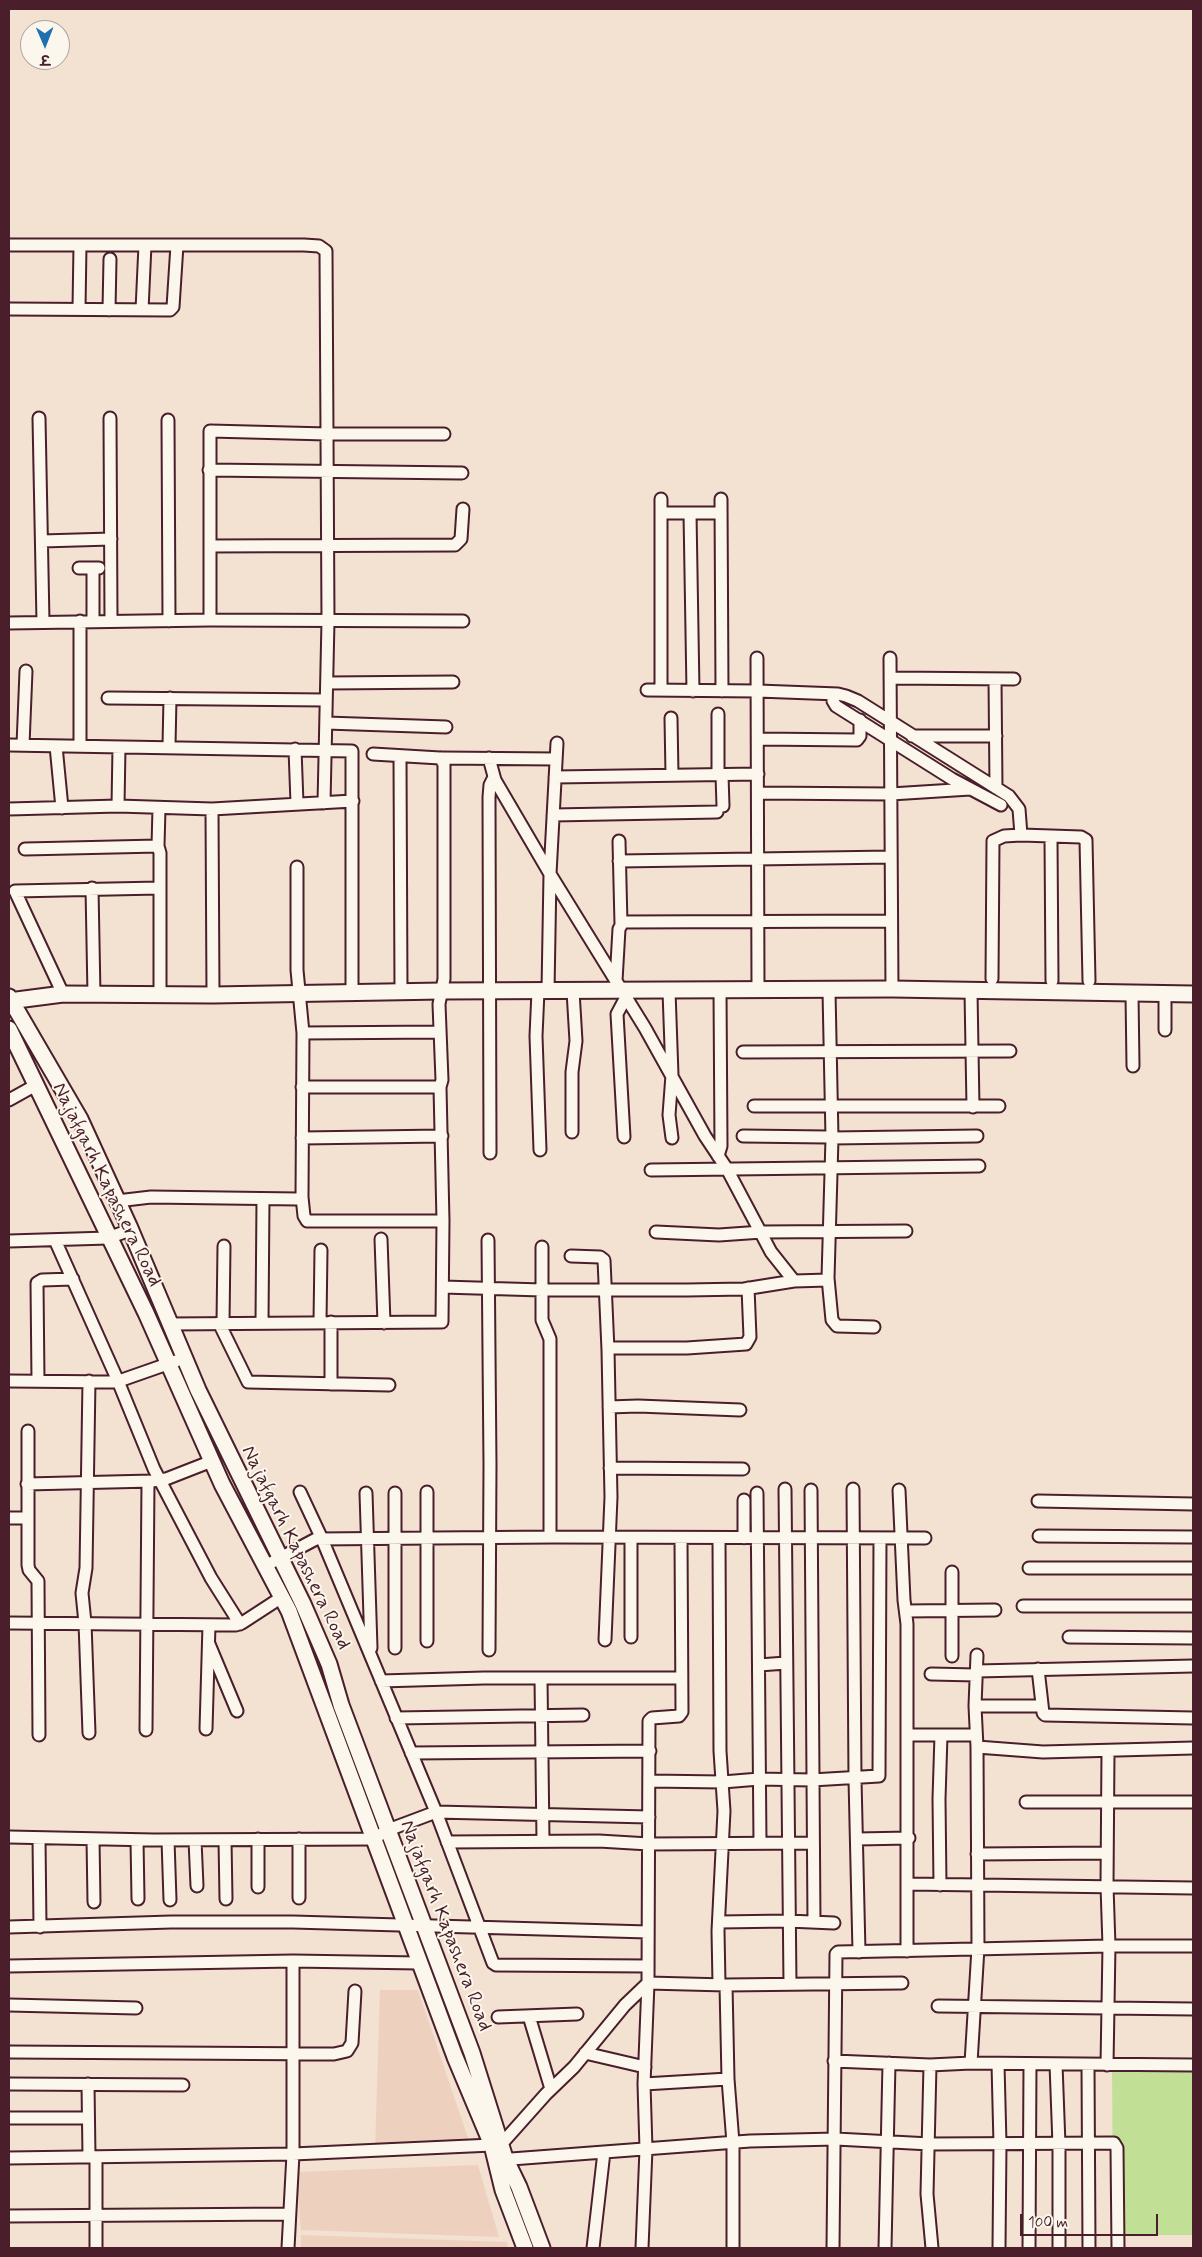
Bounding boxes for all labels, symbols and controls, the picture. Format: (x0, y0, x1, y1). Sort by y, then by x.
north arrow (20, 20, 70, 70)
text: उ (40, 50, 50, 68)
street label: Najafgarh Kapashera Road (46, 1079, 166, 1291)
street label: Najafgarh Kapashera Road (235, 1442, 355, 1654)
street label: Najafgarh Kapashera Road (394, 1817, 496, 2035)
scale bar (1022, 2204, 1160, 2236)
text: 100 m (1028, 2213, 1068, 2233)

